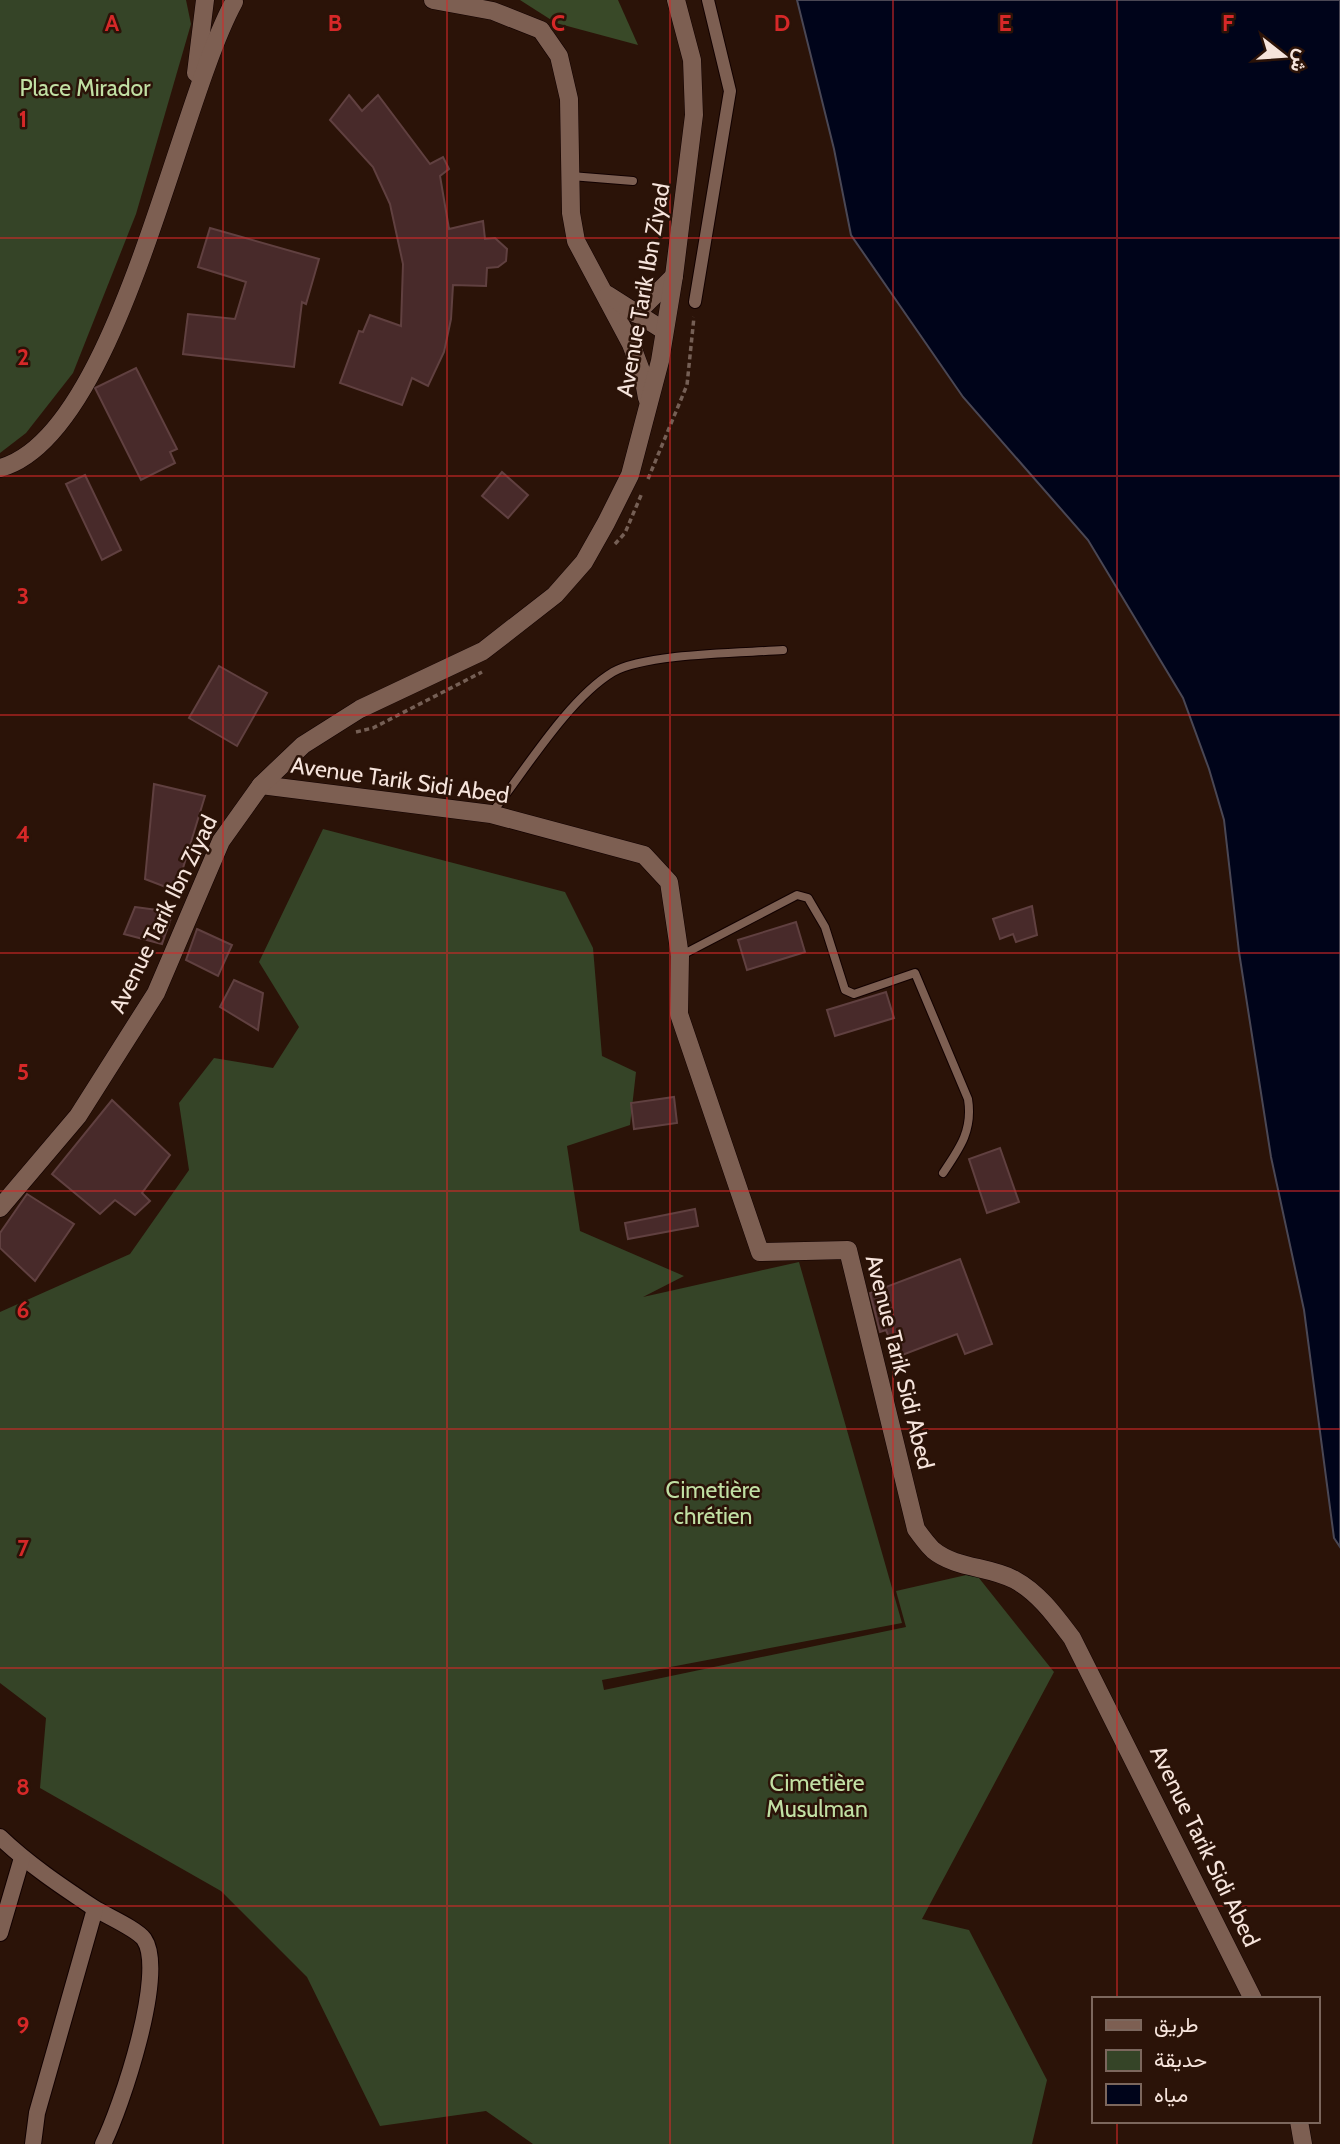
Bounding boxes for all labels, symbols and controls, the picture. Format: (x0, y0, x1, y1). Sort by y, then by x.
text: A (105, 9, 120, 37)
text: B (328, 9, 342, 37)
text: C (551, 9, 565, 37)
text: D (774, 9, 790, 37)
text: E (998, 9, 1012, 37)
text: F (1222, 9, 1234, 37)
north arrow (1249, 21, 1319, 91)
text: ش (1285, 47, 1314, 75)
park label: Place Mirador (20, 74, 151, 102)
text: 1 (19, 105, 27, 133)
street label: Avenue Tarik Ibn Ziyad (610, 181, 676, 399)
text: 2 (17, 343, 29, 371)
text: 3 (17, 582, 29, 610)
street label: Avenue Tarik Sidi Abed (289, 751, 511, 809)
street label: Avenue Tarik Ibn Ziyad (103, 810, 223, 1018)
text: 4 (16, 820, 30, 848)
text: 5 (17, 1058, 29, 1086)
street label: Avenue Tarik Sidi Abed (860, 1252, 940, 1472)
text: 6 (17, 1296, 29, 1324)
park label: Cimetière chrétien (666, 1476, 761, 1530)
text: 7 (17, 1534, 29, 1562)
street label: Avenue Tarik Sidi Abed (1144, 1741, 1266, 1951)
park label: Cimetière Musulman (766, 1769, 868, 1823)
text: 8 (16, 1773, 30, 1801)
legend (1092, 1997, 1319, 2123)
text: 9 (17, 2011, 29, 2039)
text: طريق (1154, 2012, 1199, 2038)
text: حديقة (1154, 2047, 1207, 2072)
text: مياه (1154, 2082, 1188, 2107)

